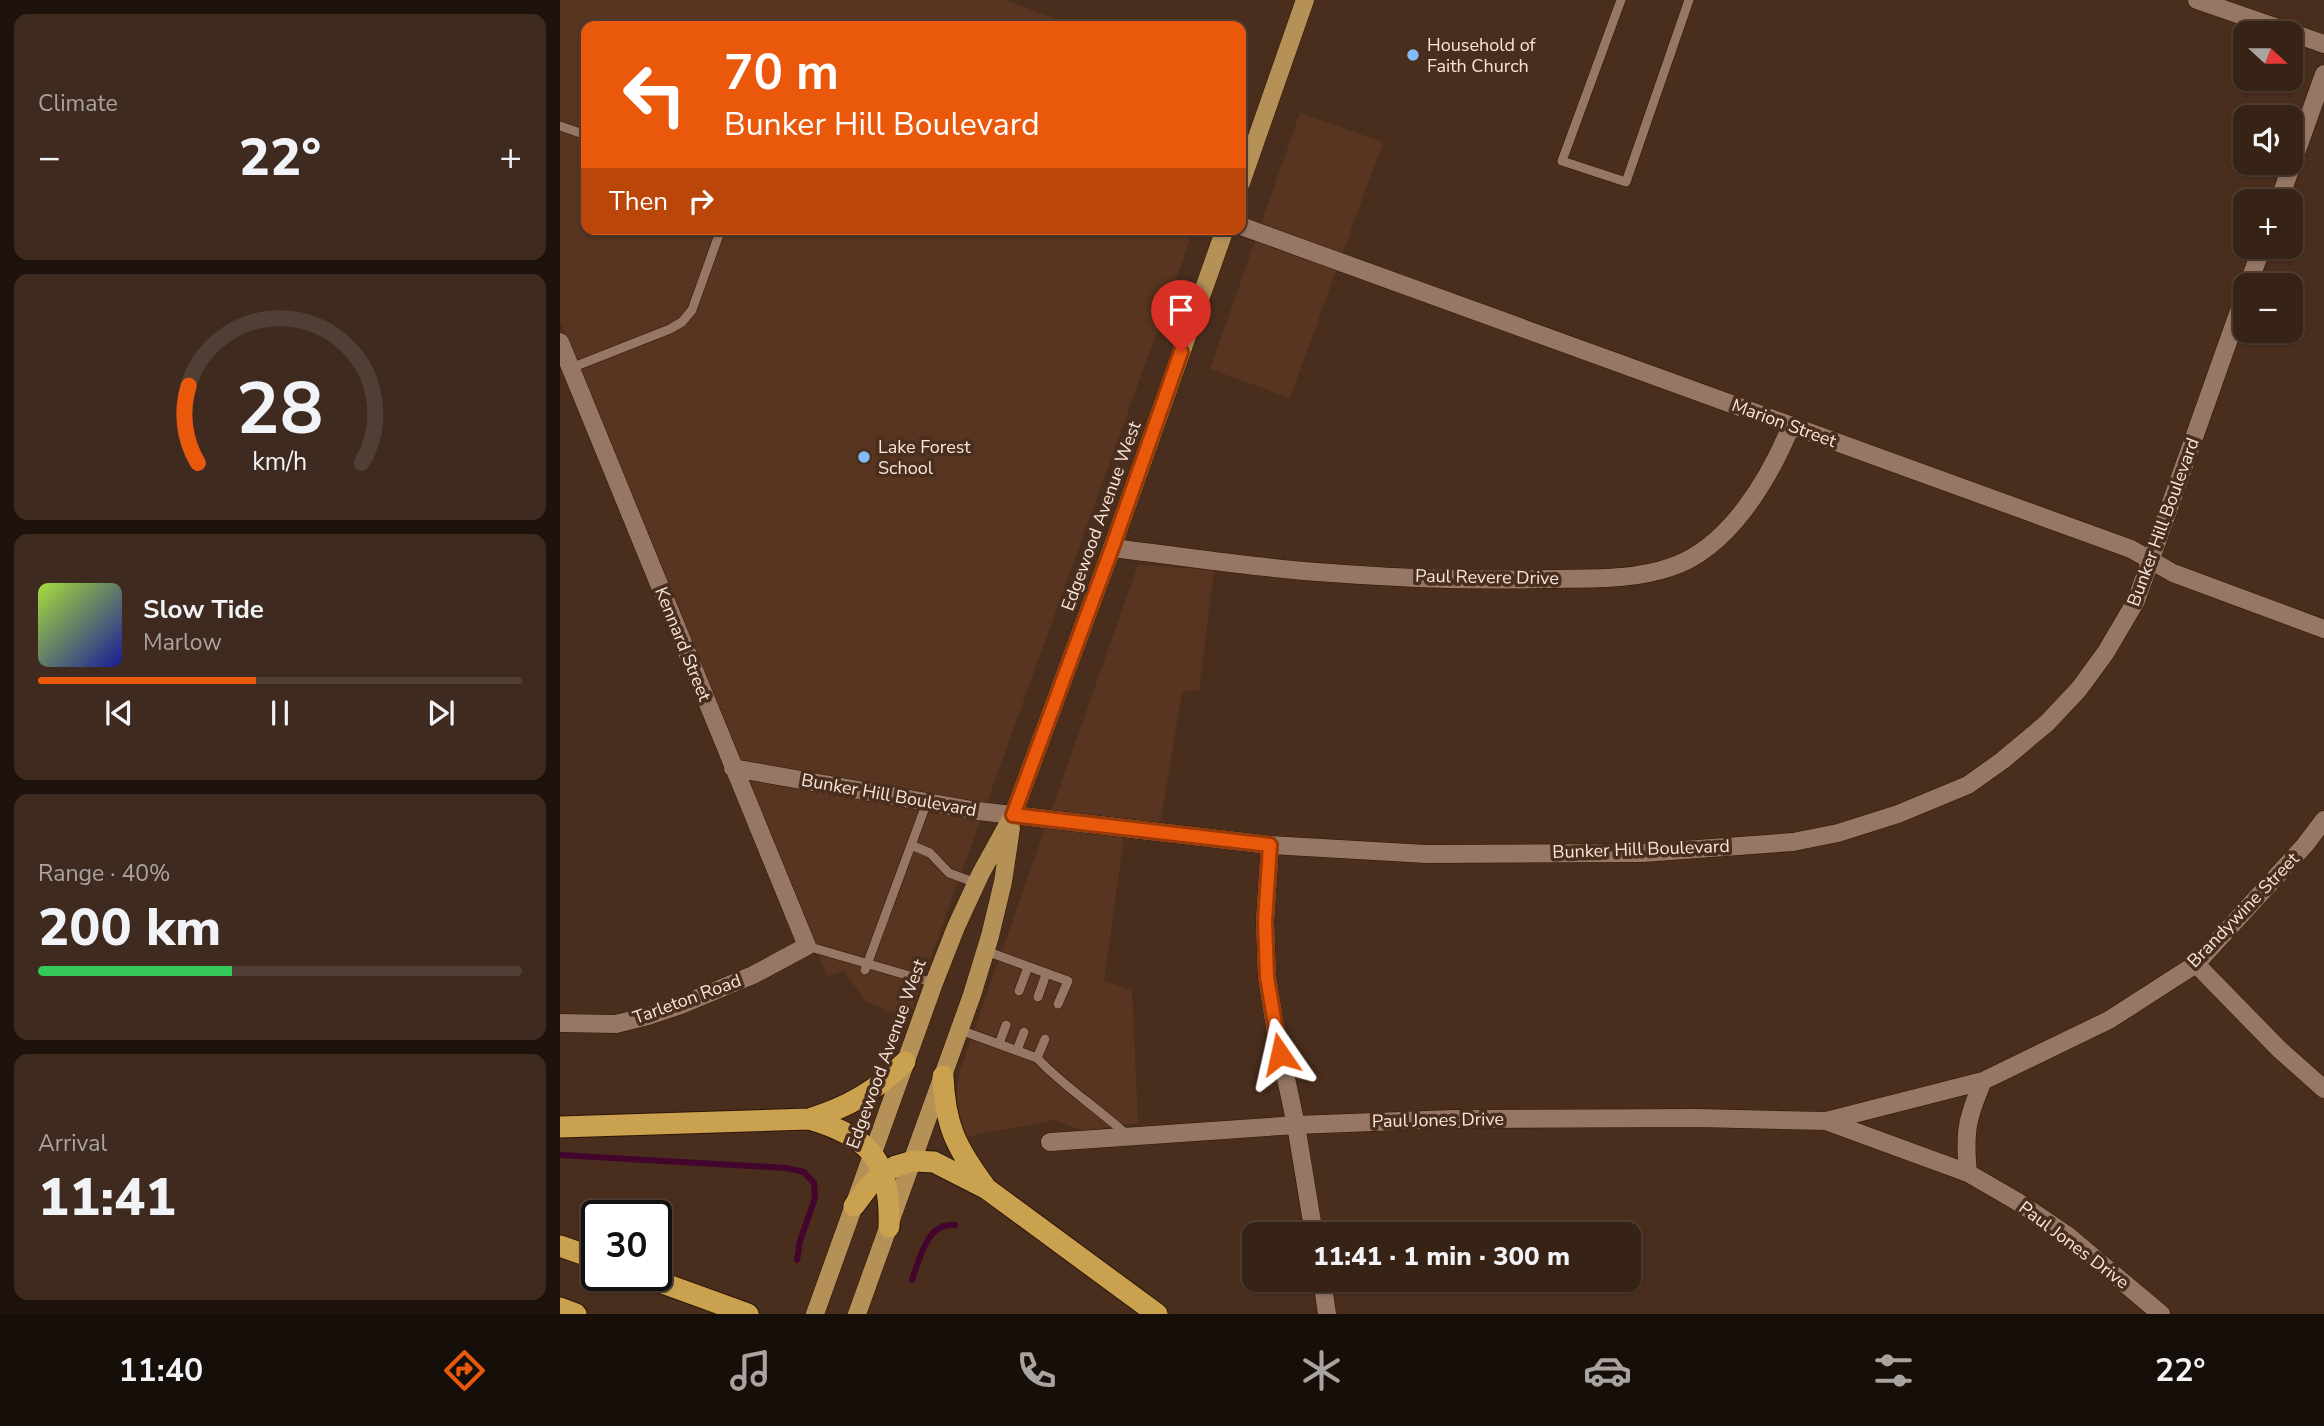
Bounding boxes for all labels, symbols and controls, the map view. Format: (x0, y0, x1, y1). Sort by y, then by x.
north arrow (2233, 21, 2303, 91)
map controls (2233, 21, 2303, 343)
place label: Household of Faith Church (1427, 33, 1537, 78)
text: 70 m (724, 39, 839, 106)
marker: Household of Faith Church (1405, 47, 1421, 63)
icon: left (609, 49, 700, 140)
text: Climate (38, 88, 118, 119)
text: Bunker Hill Boulevard (724, 103, 1040, 146)
button: sound (2233, 105, 2303, 175)
text: 22° (239, 122, 321, 193)
text: − (38, 132, 61, 183)
text: + (499, 132, 522, 183)
icon: right (682, 182, 720, 220)
text: Then (609, 184, 668, 219)
button: + (2233, 189, 2303, 259)
button: − (2233, 273, 2303, 343)
pin (1151, 280, 1211, 352)
icon: arrive (1162, 291, 1200, 329)
text: 28 (236, 359, 324, 459)
street label: Marion Street (1728, 393, 1840, 453)
street label: Edgewood Avenue West (1055, 417, 1147, 614)
street label: Bunker Hill Boulevard (2121, 434, 2205, 610)
place label: Lake Forest School (878, 435, 971, 480)
text: km/h (252, 445, 308, 479)
marker: Lake Forest School (856, 449, 872, 465)
street label: Paul Revere Drive (1415, 564, 1559, 590)
street label: Kennard Street (649, 583, 717, 705)
text: Slow Tide (143, 592, 264, 627)
text: Marlow (143, 627, 222, 658)
icon: previous (100, 694, 138, 732)
icon: pause (261, 694, 299, 732)
icon: next (422, 694, 460, 732)
street label: Bunker Hill Boulevard (800, 768, 978, 822)
street label: Bunker Hill Boulevard (1552, 834, 1730, 864)
street label: Brandywine Street (2182, 847, 2305, 973)
text: Range · 40% (38, 858, 170, 889)
text: 200 km (38, 892, 221, 963)
street label: Edgewood Avenue West (840, 955, 932, 1152)
street label: Tarleton Road (630, 968, 744, 1030)
position arrow (1243, 1017, 1317, 1091)
street label: Paul Jones Drive (1372, 1107, 1504, 1133)
text: Arrival (38, 1128, 107, 1159)
text: 11:41 (38, 1162, 176, 1233)
street label: Paul Jones Drive (2014, 1196, 2134, 1294)
speed limit sign: 30 (581, 1200, 672, 1291)
text: 11:41 · 1 min · 300 m (1313, 1239, 1570, 1274)
icon: directions (440, 1346, 489, 1395)
icon: music (726, 1346, 775, 1395)
icon: phone (1012, 1346, 1061, 1395)
icon: climate (1297, 1346, 1346, 1395)
icon: car (1583, 1346, 1632, 1395)
icon: filters (1869, 1346, 1918, 1395)
text: 11:40 (118, 1349, 203, 1392)
text: 22° (2155, 1349, 2205, 1392)

